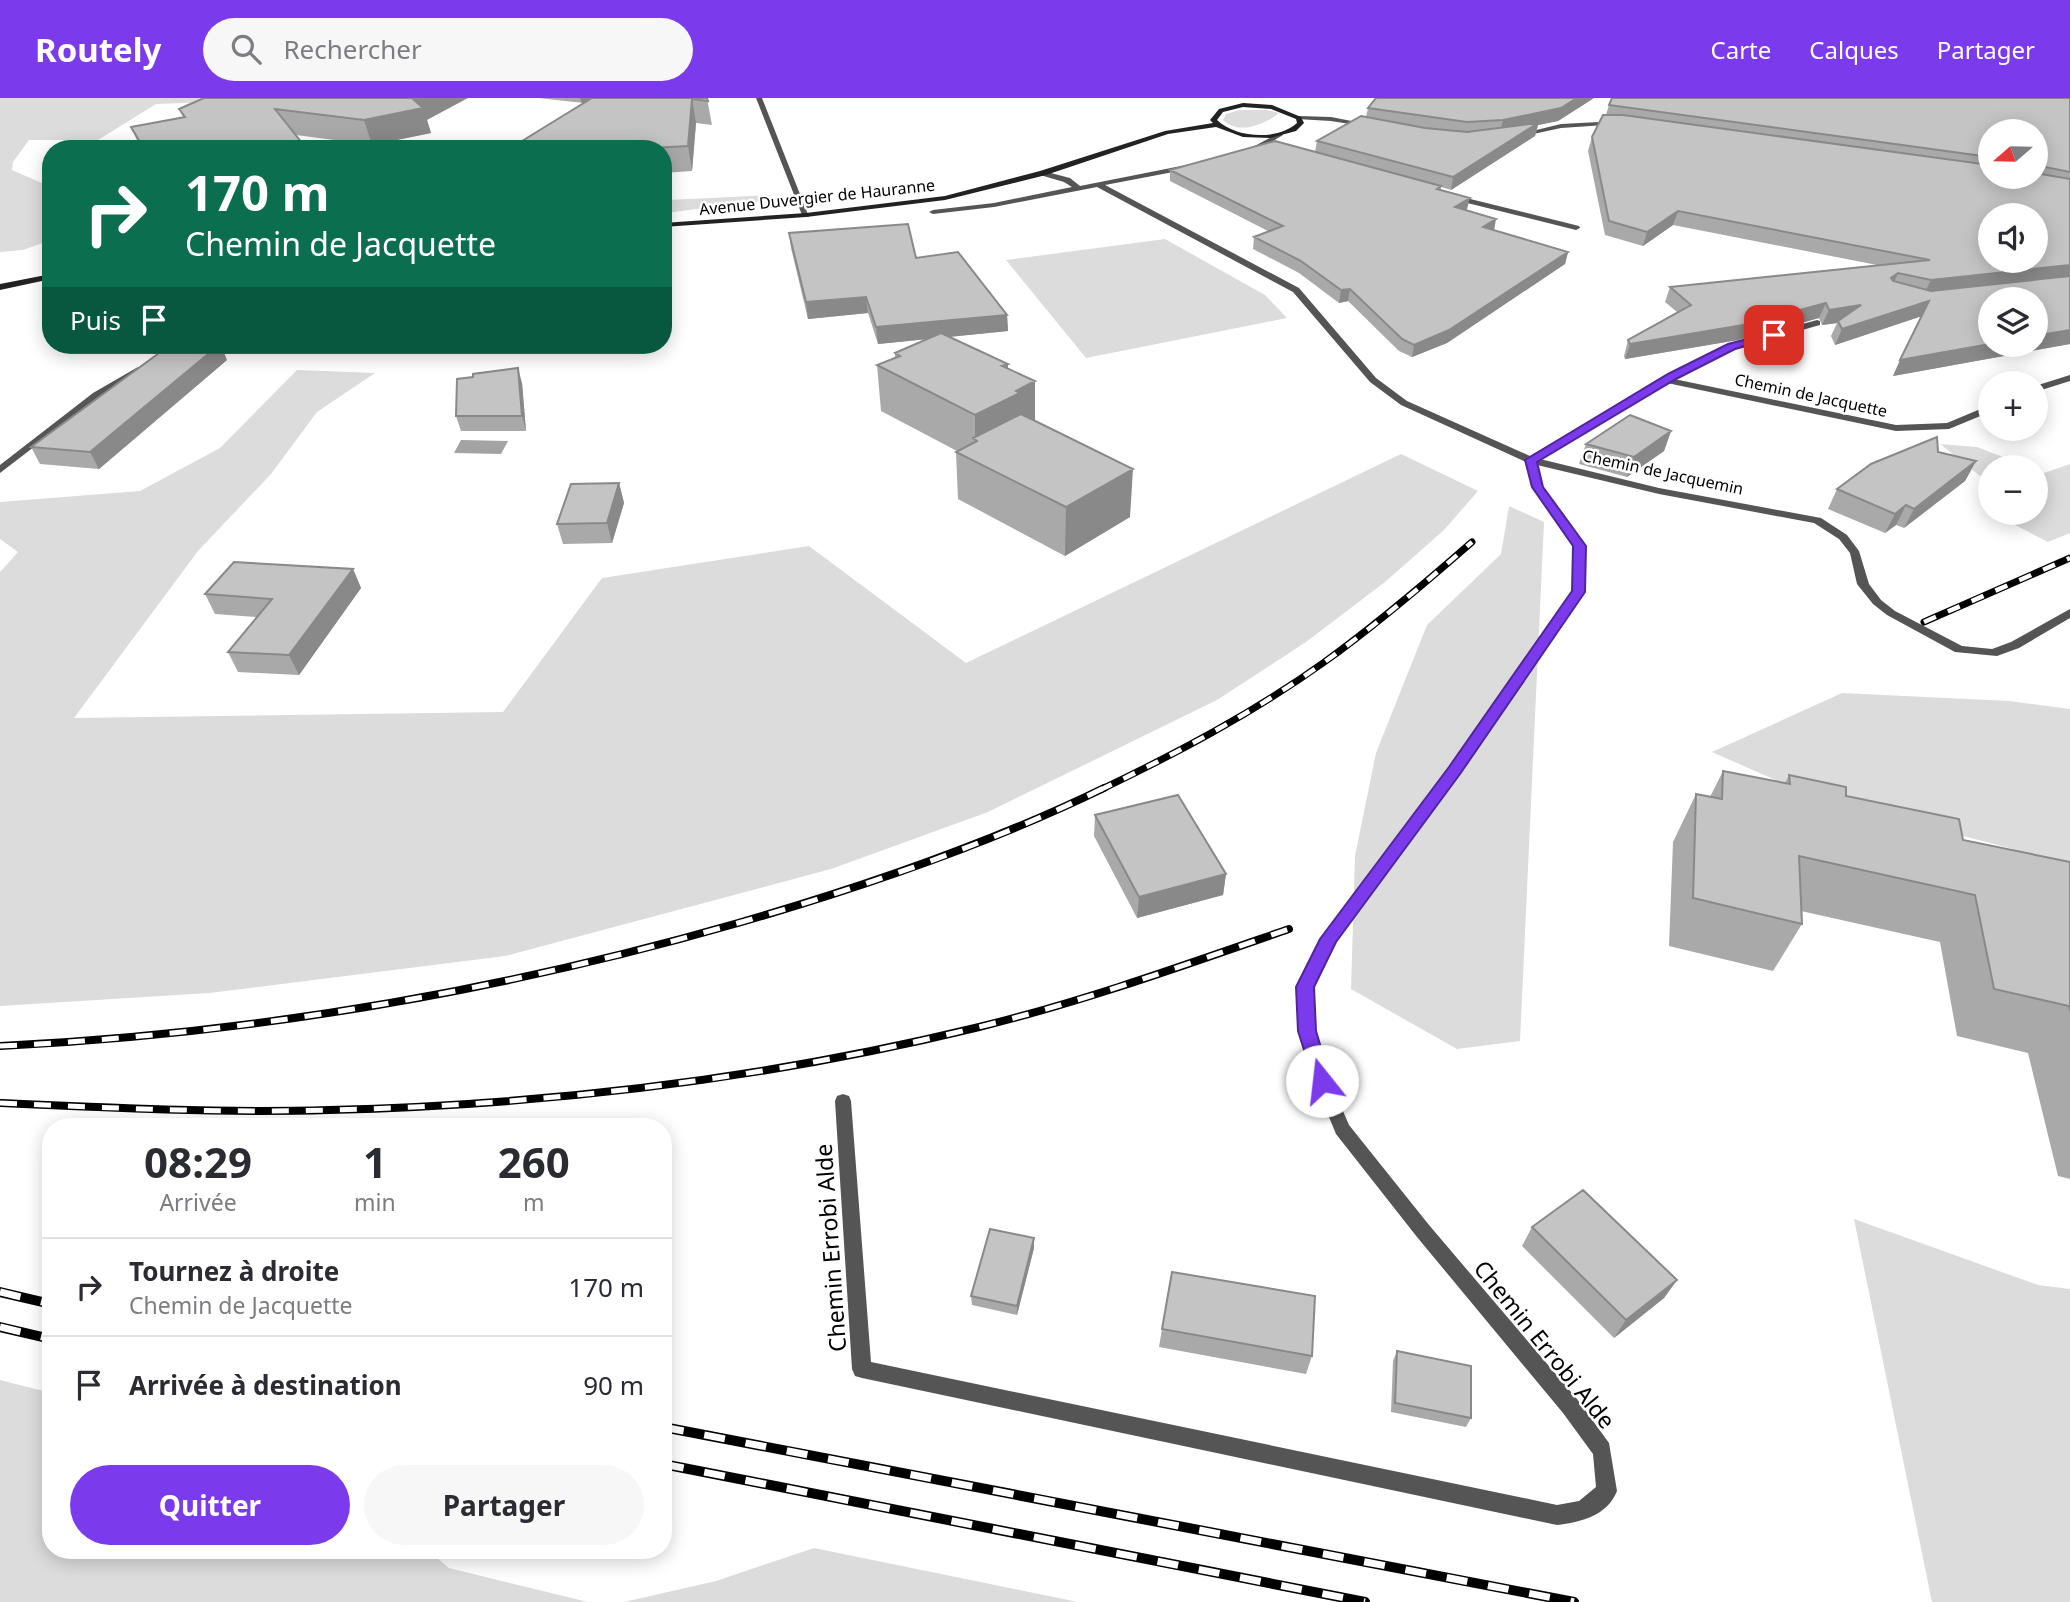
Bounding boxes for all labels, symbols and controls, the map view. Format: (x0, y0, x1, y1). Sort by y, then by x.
search box (203, 18, 693, 81)
text: Routely (35, 27, 161, 72)
icon: search (227, 30, 265, 68)
text: Rechercher (283, 31, 422, 67)
text: Carte (1711, 33, 1771, 66)
text: Calques (1809, 33, 1899, 66)
text: Partager (1937, 33, 2035, 66)
north arrow (1978, 119, 2048, 189)
map controls (1978, 119, 2048, 525)
text: 170 m (185, 159, 330, 225)
icon: right (70, 168, 161, 259)
street label: Avenue Duvergier de Hauranne (698, 174, 936, 220)
button: sound (1978, 203, 2048, 273)
text: Chemin de Jacquette (185, 222, 496, 265)
button: layers (1978, 287, 2048, 357)
icon: arrive (135, 301, 173, 339)
text: Puis (70, 302, 121, 338)
pin (1744, 305, 1804, 365)
icon: arrive (1755, 316, 1793, 354)
street label: Chemin de Jacquette (1733, 368, 1889, 422)
button: + (1978, 371, 2048, 441)
street label: Chemin de Jacquemin (1581, 444, 1745, 500)
button: − (1978, 455, 2048, 525)
position arrow (1285, 1044, 1359, 1118)
text: 08:29 (144, 1133, 252, 1190)
text: 1 (363, 1133, 387, 1190)
text: 260 (498, 1133, 570, 1190)
street label: Chemin Errobi Alde (807, 1143, 853, 1353)
text: Arrivée (159, 1186, 237, 1218)
text: min (354, 1186, 396, 1218)
text: m (523, 1186, 545, 1218)
text: Tournez à droite (129, 1253, 339, 1289)
street label: Chemin Errobi Alde (1467, 1253, 1623, 1435)
icon: right (70, 1268, 108, 1306)
text: 170 m (568, 1269, 644, 1305)
text: Chemin de Jacquette (129, 1289, 353, 1321)
icon: arrive (70, 1366, 108, 1404)
text: Arrivée à destination (129, 1367, 402, 1403)
text: 90 m (583, 1367, 644, 1403)
button: Quitter (70, 1465, 350, 1545)
button: Partager (364, 1465, 644, 1545)

